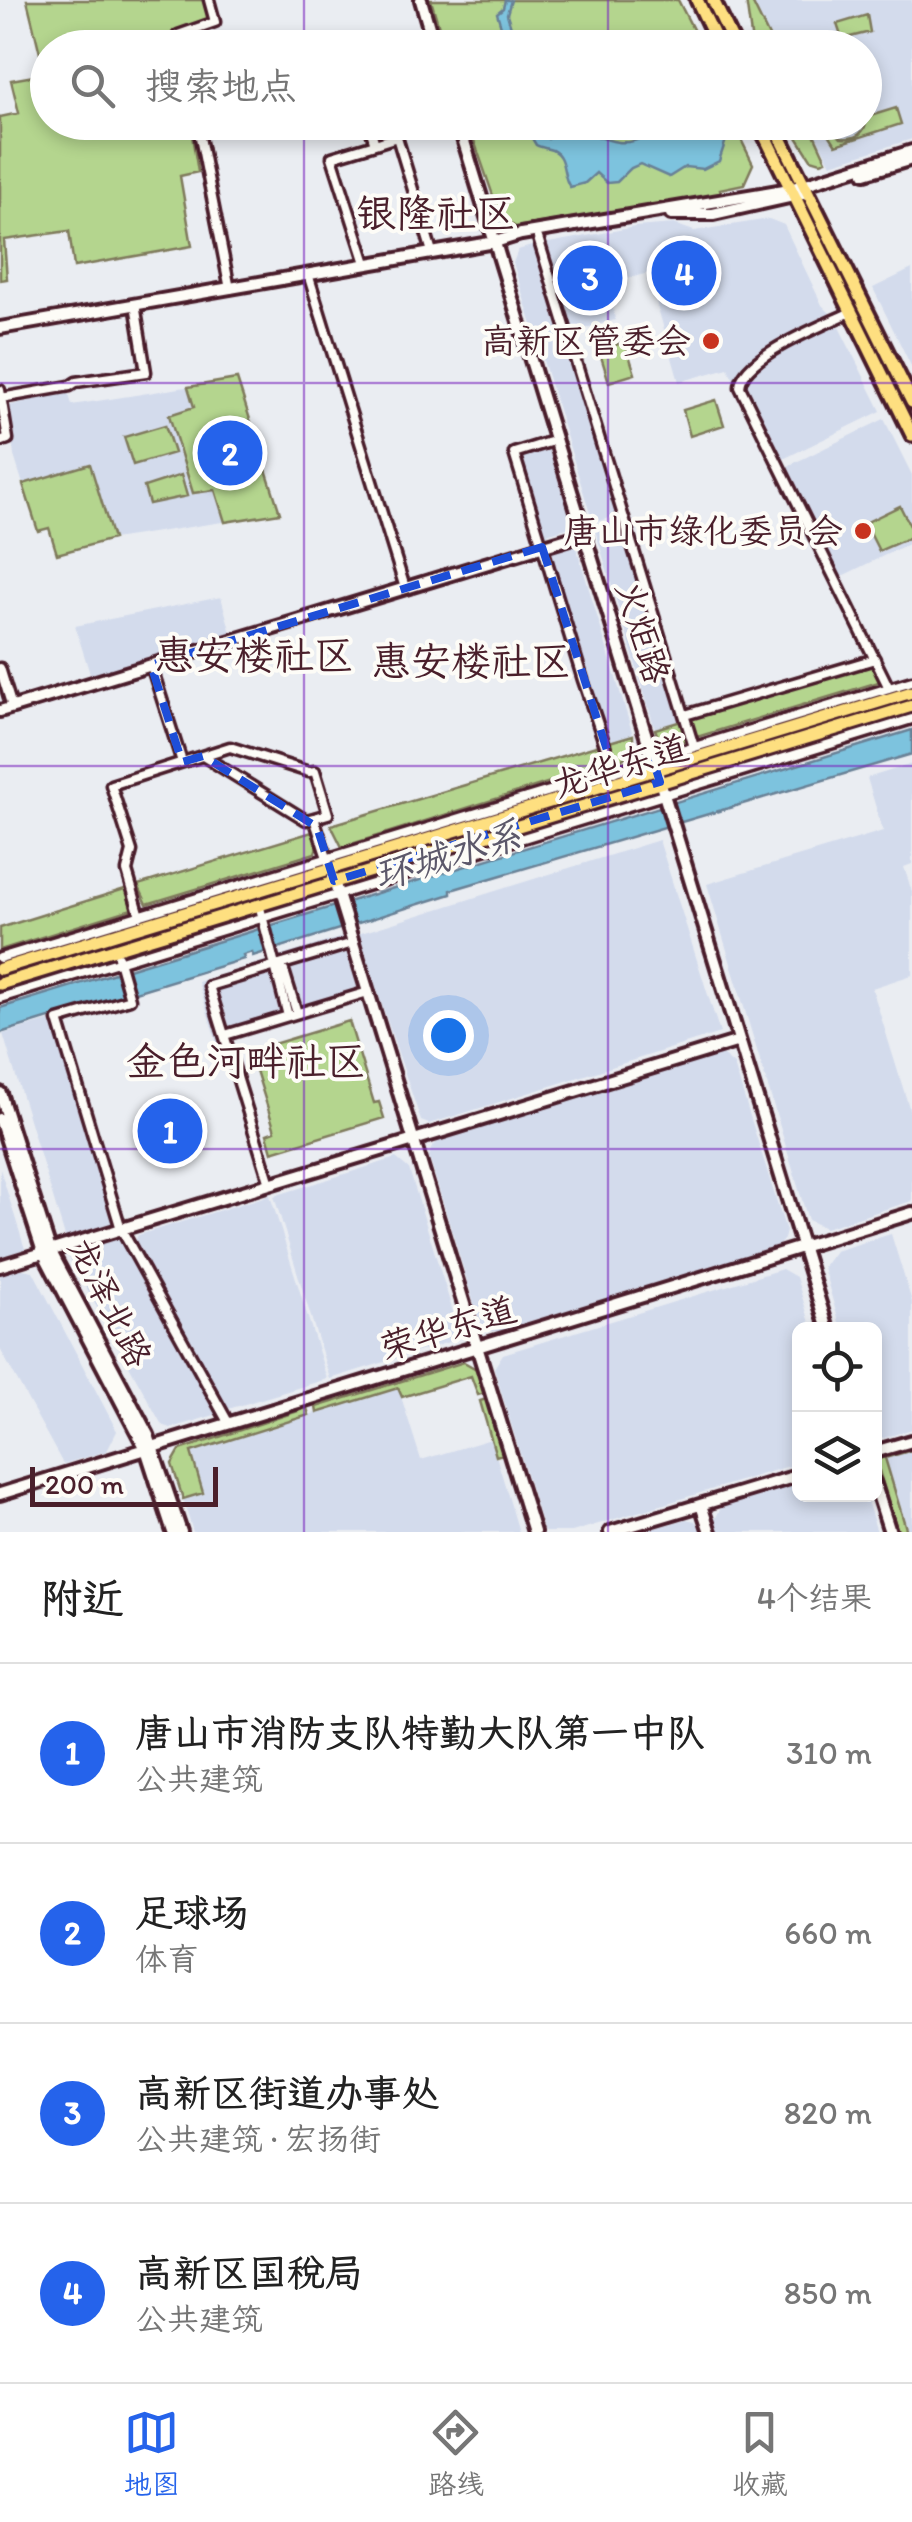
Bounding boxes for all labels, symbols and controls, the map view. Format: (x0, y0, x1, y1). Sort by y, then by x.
search box (30, 30, 882, 140)
icon: search (65, 58, 120, 113)
text: 搜索地点 (145, 63, 297, 109)
district label: 银隆社区 (356, 189, 516, 237)
pin: 4 (652, 236, 716, 310)
pin: 3 (558, 240, 622, 316)
place label: 高新区管委会 (481, 320, 691, 362)
marker: 高新区管委会 (700, 330, 722, 352)
pin: 2 (198, 416, 262, 490)
place label: 唐山市绿化委员会 (563, 510, 843, 552)
marker: 唐山市绿化委员会 (852, 520, 874, 542)
street label: 火炬路 (608, 576, 678, 688)
district label: 惠安楼社区 (154, 631, 354, 679)
district label: 惠安楼社区 (371, 637, 571, 685)
street label: 龙华东道 (547, 725, 693, 807)
water label: 环城水系 (369, 811, 527, 899)
your location (423, 1010, 474, 1061)
district label: 金色河畔社区 (126, 1037, 366, 1085)
pin: 1 (138, 1094, 202, 1168)
street label: 龙泽北路 (60, 1230, 160, 1374)
street label: 荣华东道 (375, 1287, 521, 1369)
map controls (792, 1322, 882, 1502)
button: locate (792, 1322, 882, 1412)
button: layers (792, 1412, 882, 1502)
scale bar (30, 1462, 218, 1506)
text: 200 m (45, 1467, 124, 1501)
text: 附近 (40, 1573, 124, 1624)
text: 4个结果 (757, 1579, 872, 1617)
text: 唐山市消防支队特勤大队第一中队 (135, 1710, 705, 1756)
text: 1 (65, 1734, 80, 1772)
text: 310 m (786, 1734, 872, 1772)
text: 公共建筑 (135, 1760, 263, 1798)
text: 足球场 (135, 1890, 249, 1936)
text: 2 (64, 1914, 81, 1952)
text: 660 m (784, 1914, 872, 1952)
text: 体育 (135, 1940, 199, 1978)
text: 高新区街道办事处 (135, 2070, 439, 2116)
text: 3 (64, 2094, 81, 2132)
text: 820 m (784, 2094, 872, 2132)
text: 公共建筑 · 宏扬街 (135, 2120, 381, 2158)
text: 高新区国税局 (135, 2250, 363, 2296)
text: 4 (63, 2274, 82, 2312)
text: 850 m (784, 2274, 872, 2312)
text: 公共建筑 (135, 2300, 263, 2338)
tab: 地图 (124, 2405, 180, 2502)
tab: 路线 (428, 2405, 484, 2502)
tab: 收藏 (732, 2405, 788, 2502)

